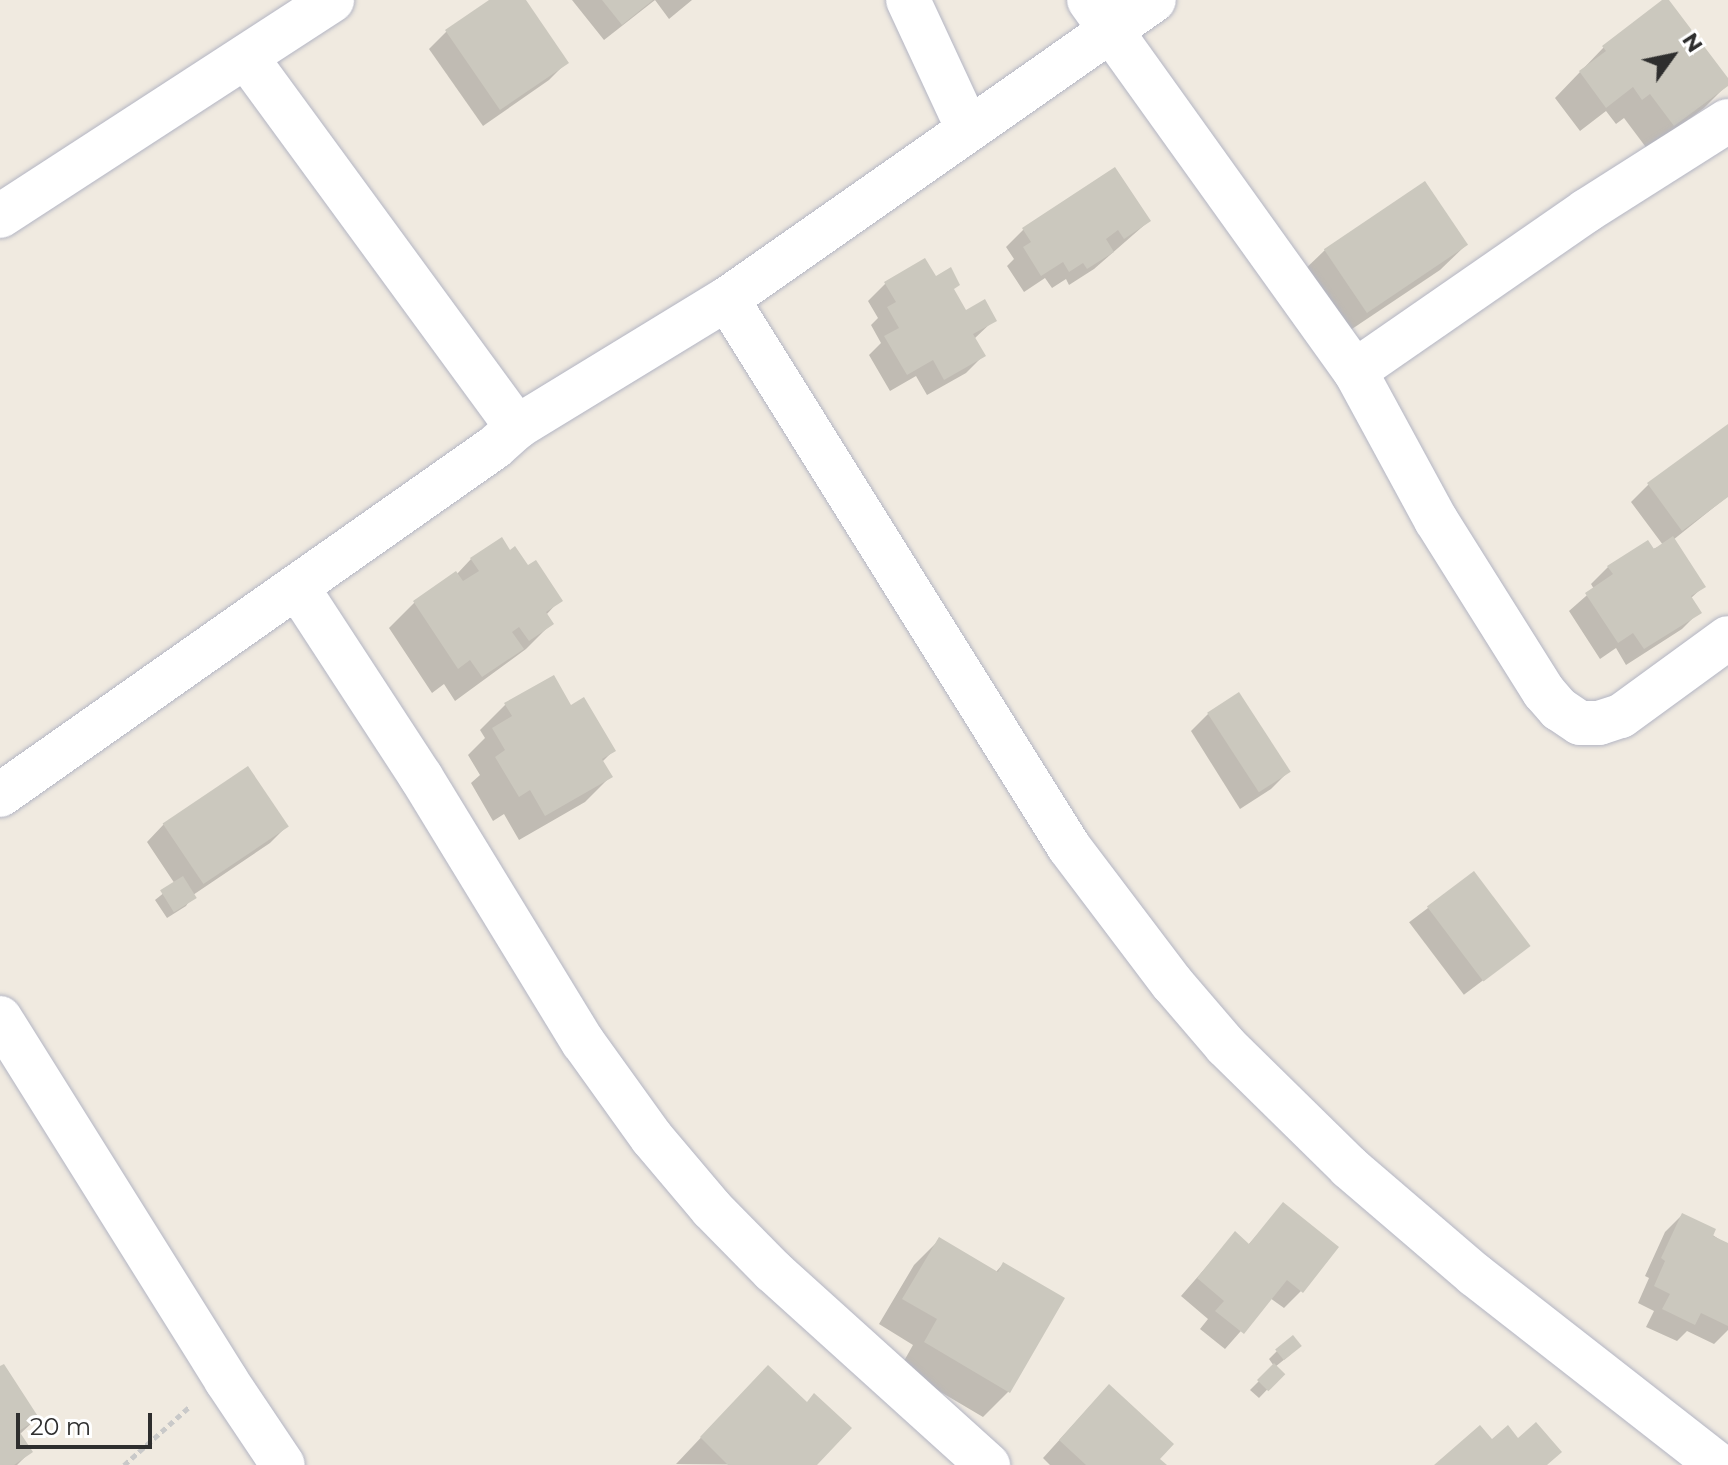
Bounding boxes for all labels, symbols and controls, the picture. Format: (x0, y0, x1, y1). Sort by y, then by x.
north arrow (1632, 16, 1712, 96)
text: N (1676, 28, 1709, 57)
scale bar (20, 1397, 156, 1447)
text: 20 m (30, 1412, 91, 1441)

